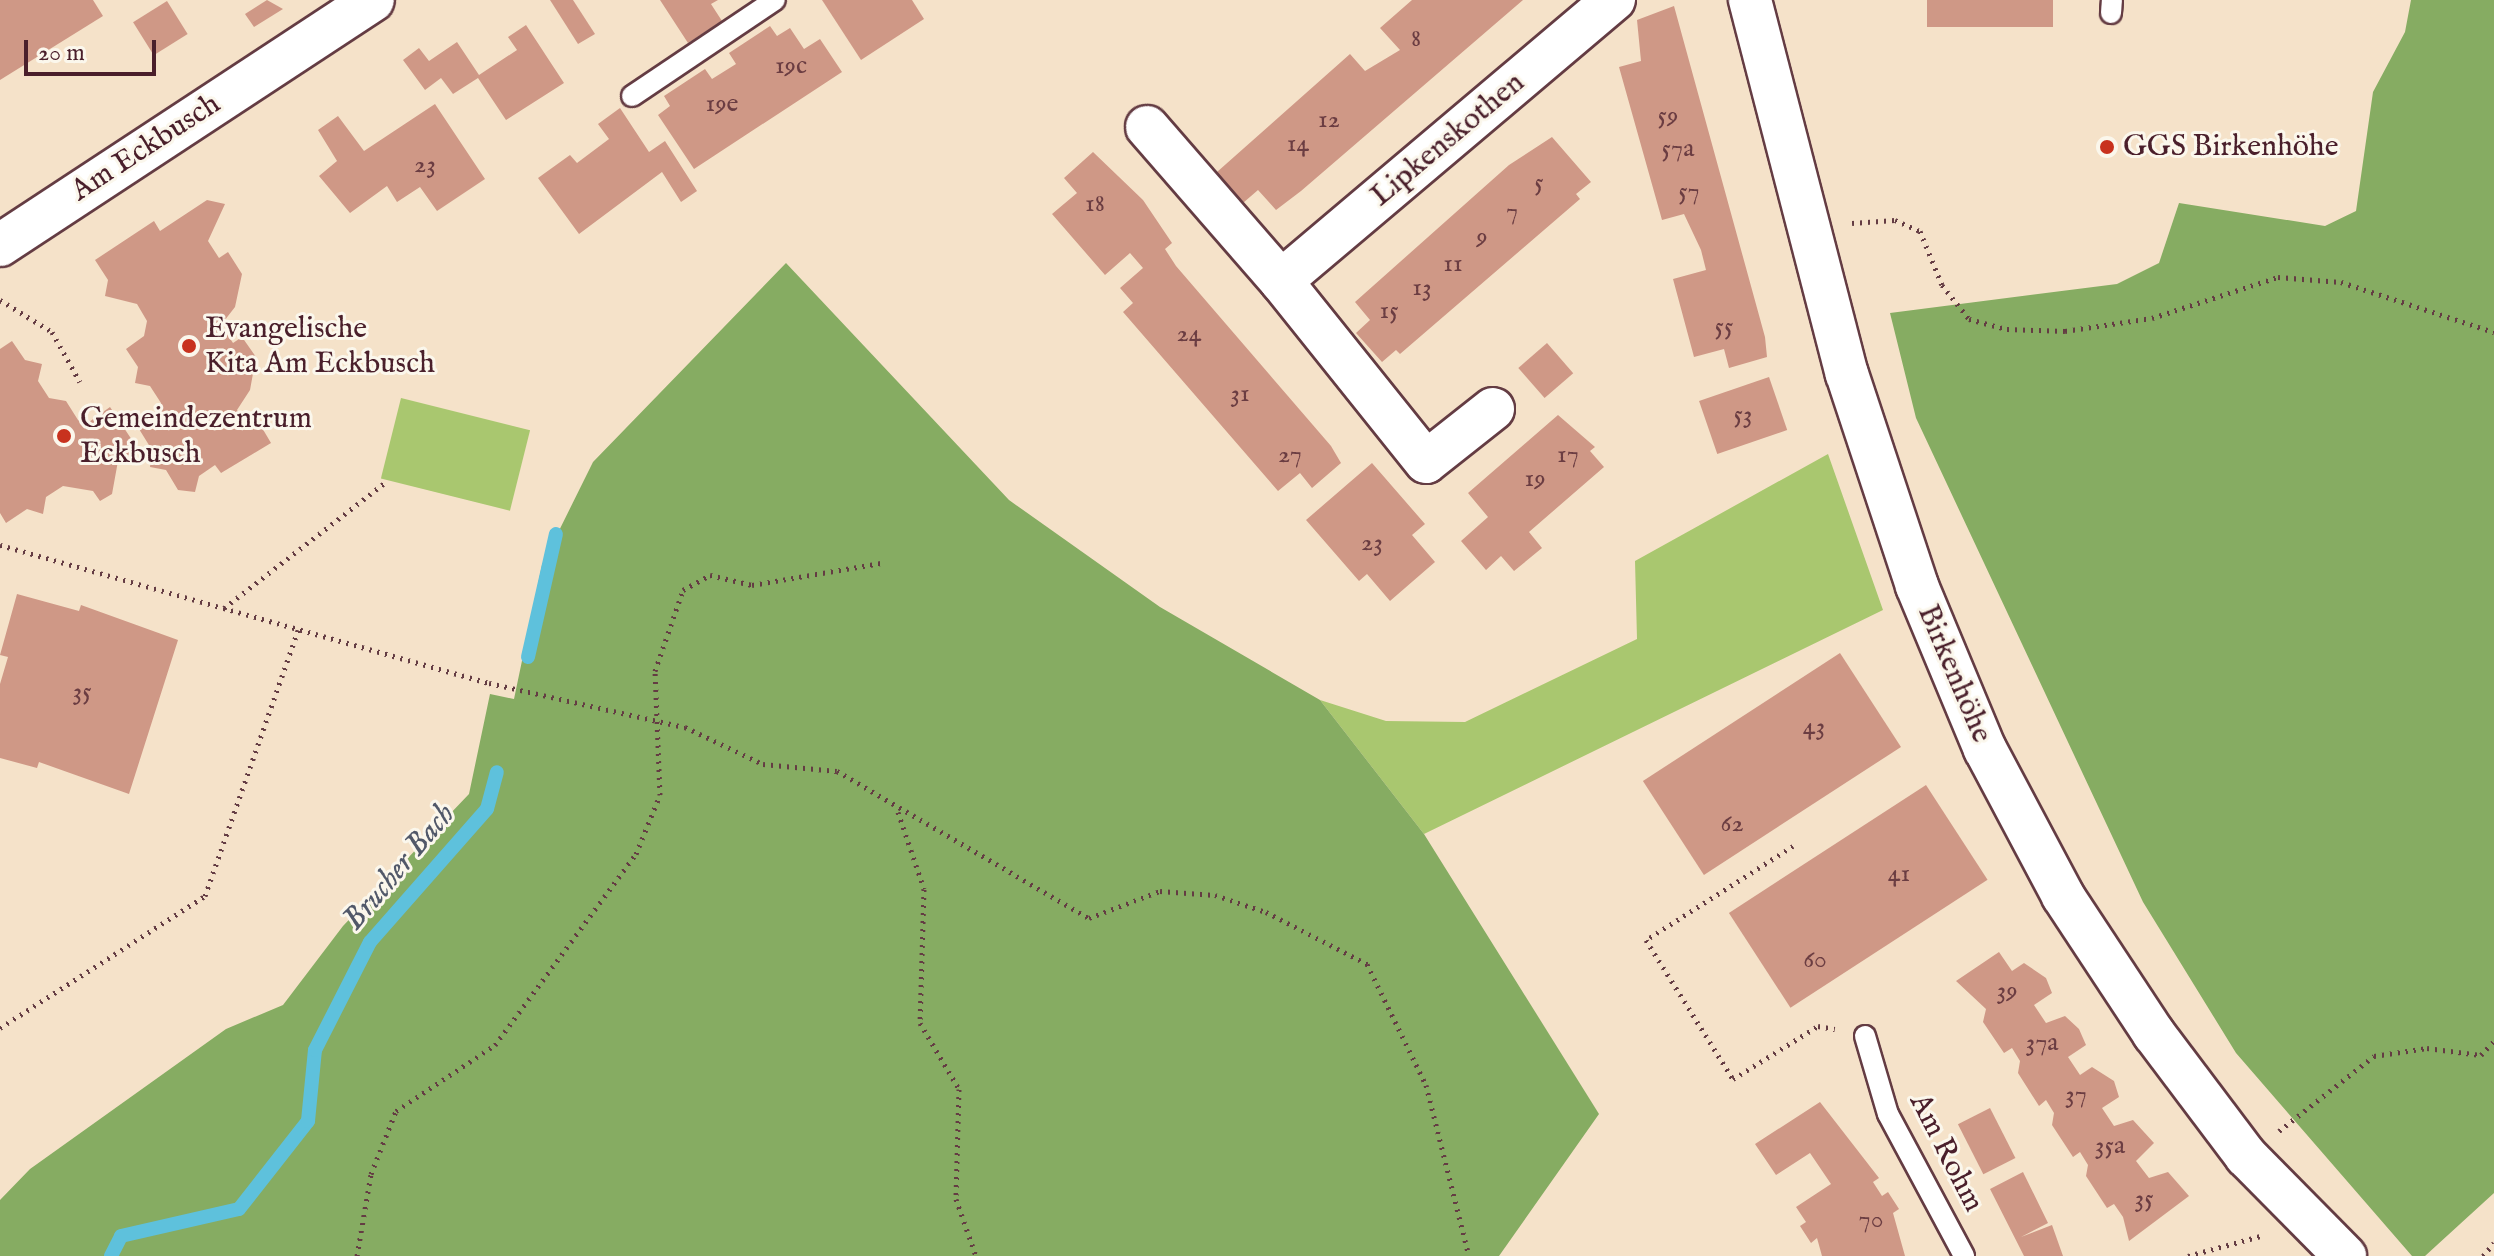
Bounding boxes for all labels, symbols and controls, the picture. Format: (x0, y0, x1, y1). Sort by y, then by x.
house number: 8 (1411, 23, 1421, 55)
scale bar (28, 24, 160, 74)
text: 20 m (38, 38, 85, 69)
house number: 19c (775, 50, 807, 82)
street label: Lipkenskothen (1364, 65, 1532, 215)
street label: Am Eckbusch (65, 86, 227, 210)
house number: 19e (706, 88, 738, 120)
house number: 59 (1658, 100, 1678, 132)
house number: 12 (1318, 104, 1340, 136)
house number: 14 (1287, 128, 1309, 160)
place label: GGS Birkenhöhe (2123, 129, 2339, 165)
house number: 57a (1662, 133, 1694, 165)
marker: GGS Birkenhöhe (2098, 138, 2116, 156)
house number: 23 (414, 149, 436, 181)
house number: 5 (1534, 167, 1544, 199)
house number: 57 (1678, 176, 1700, 208)
house number: 18 (1085, 188, 1105, 220)
house number: 7 (1506, 196, 1518, 228)
house number: 9 (1476, 221, 1488, 253)
house number: 11 (1443, 248, 1463, 280)
house number: 13 (1412, 272, 1432, 304)
house number: 15 (1379, 295, 1399, 327)
place label: Evangelische Kita Am Eckbusch (205, 311, 435, 382)
house number: 55 (1715, 311, 1733, 343)
house number: 24 (1177, 318, 1201, 350)
marker: Evangelische Kita Am Eckbusch (180, 337, 198, 355)
house number: 31 (1230, 378, 1250, 410)
house number: 53 (1733, 399, 1753, 431)
place label: Gemeindezentrum Eckbusch (80, 401, 312, 472)
marker: Gemeindezentrum Eckbusch (55, 427, 73, 445)
house number: 27 (1278, 439, 1302, 471)
house number: 17 (1557, 439, 1579, 471)
house number: 19 (1524, 463, 1546, 495)
house number: 23 (1361, 527, 1383, 559)
street label: Birkenhöhe (1909, 600, 1999, 748)
house number: 35 (72, 676, 92, 708)
house number: 43 (1803, 711, 1825, 743)
water label: Brucher Bach (336, 797, 464, 939)
house number: 62 (1720, 808, 1744, 840)
house number: 41 (1888, 858, 1910, 890)
house number: 60 (1803, 944, 1827, 976)
house number: 39 (1996, 975, 2018, 1007)
house number: 37a (2025, 1027, 2059, 1059)
house number: 37 (2065, 1079, 2087, 1111)
street label: Am Rohm (1901, 1088, 1991, 1218)
house number: 35a (2095, 1130, 2125, 1162)
house number: 35 (2134, 1183, 2154, 1215)
house number: 70 (1859, 1204, 1883, 1236)

